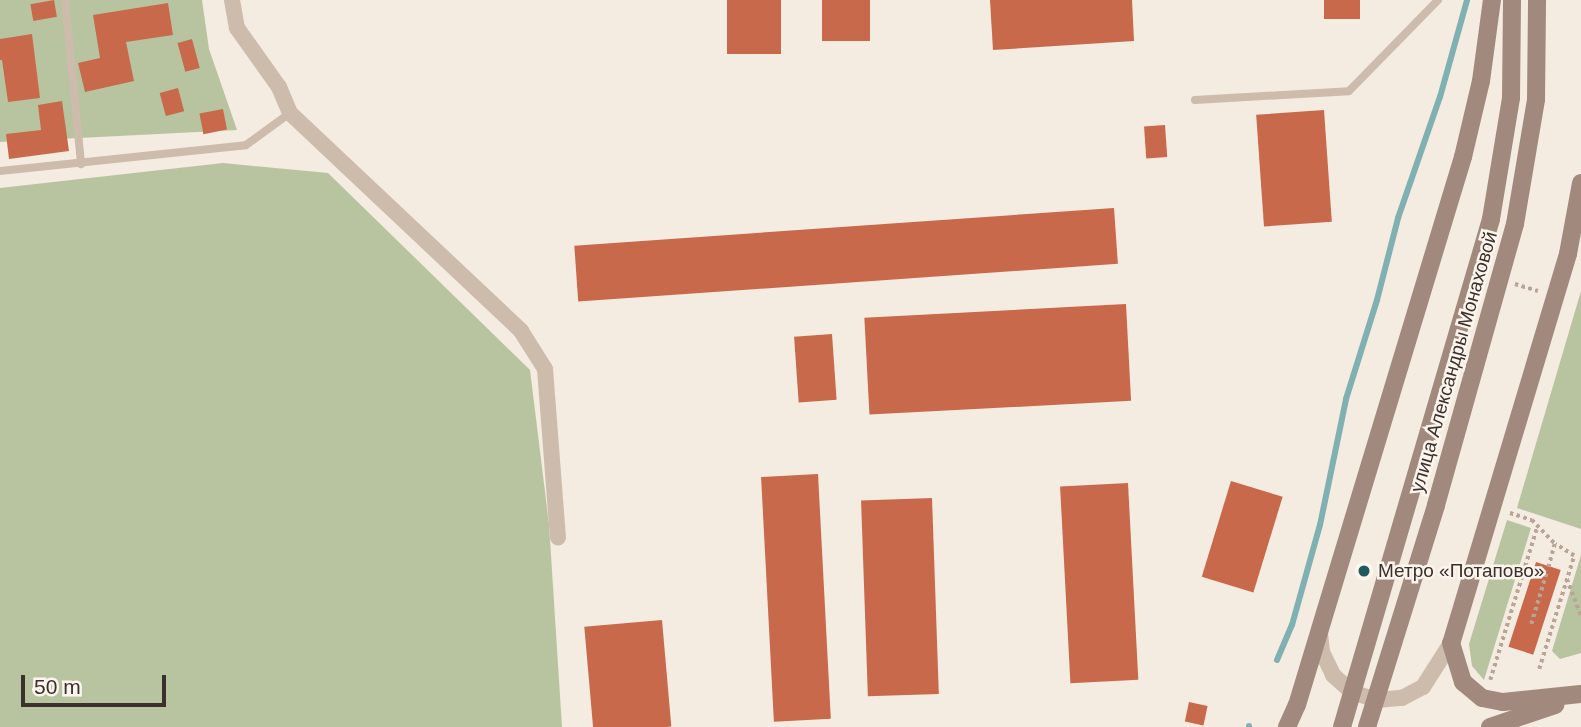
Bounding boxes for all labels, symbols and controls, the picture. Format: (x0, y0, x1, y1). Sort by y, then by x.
street label: улица Александры Монаховой (1406, 229, 1502, 495)
place label: Метро «Потапово» (1378, 560, 1544, 582)
marker: Метро «Потапово» (1356, 563, 1372, 579)
scale bar (24, 660, 170, 704)
text: 50 m (34, 675, 81, 698)

